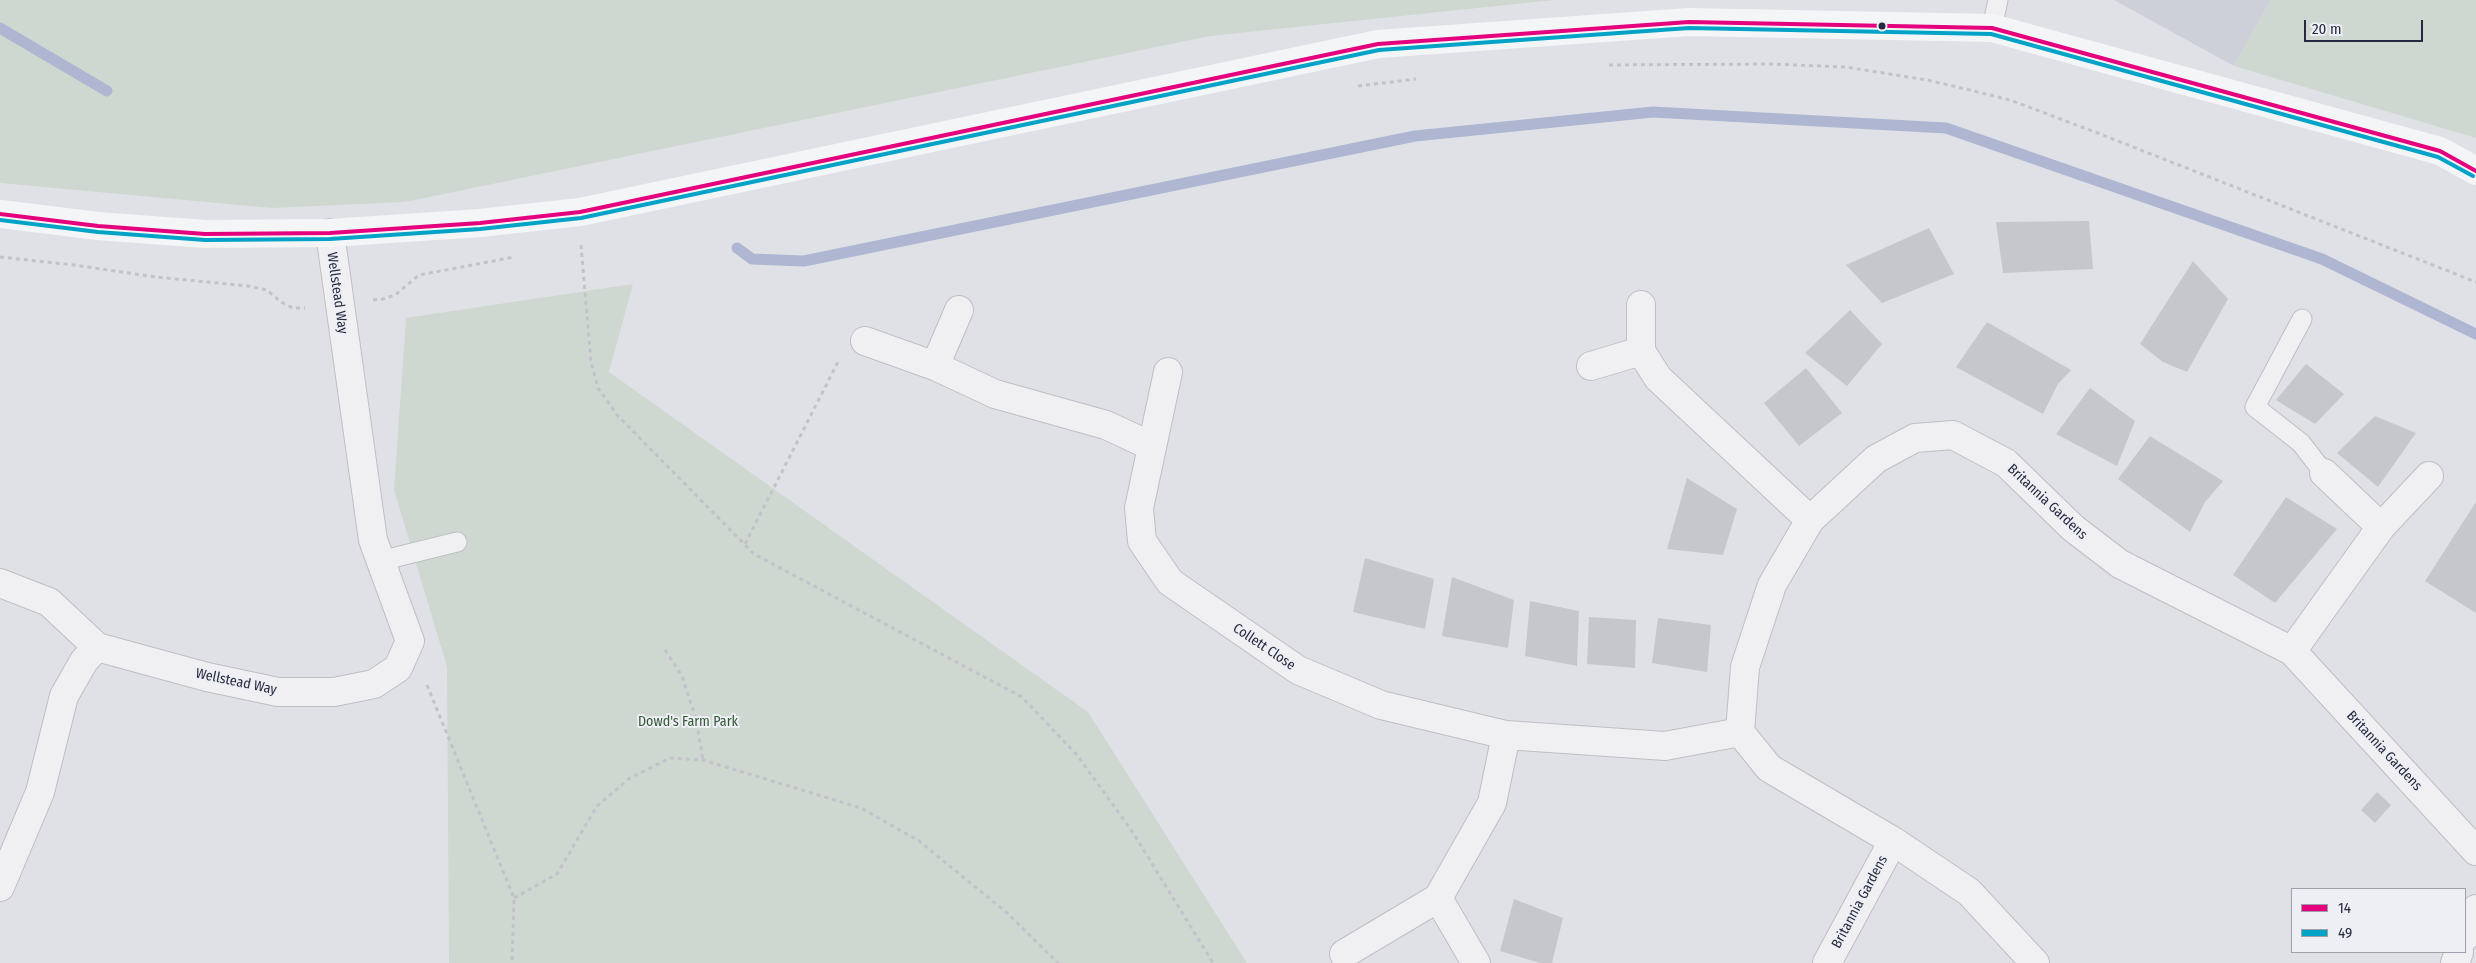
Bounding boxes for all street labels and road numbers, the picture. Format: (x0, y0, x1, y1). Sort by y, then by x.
street label: Wellstead Way (323, 251, 351, 335)
street label: Britannia Gardens (2004, 461, 2090, 543)
street label: Collett Close (1230, 620, 1298, 674)
street label: Wellstead Way (194, 665, 278, 699)
street label: Britannia Gardens (2343, 708, 2425, 794)
street label: Britannia Gardens (1828, 853, 1892, 951)

